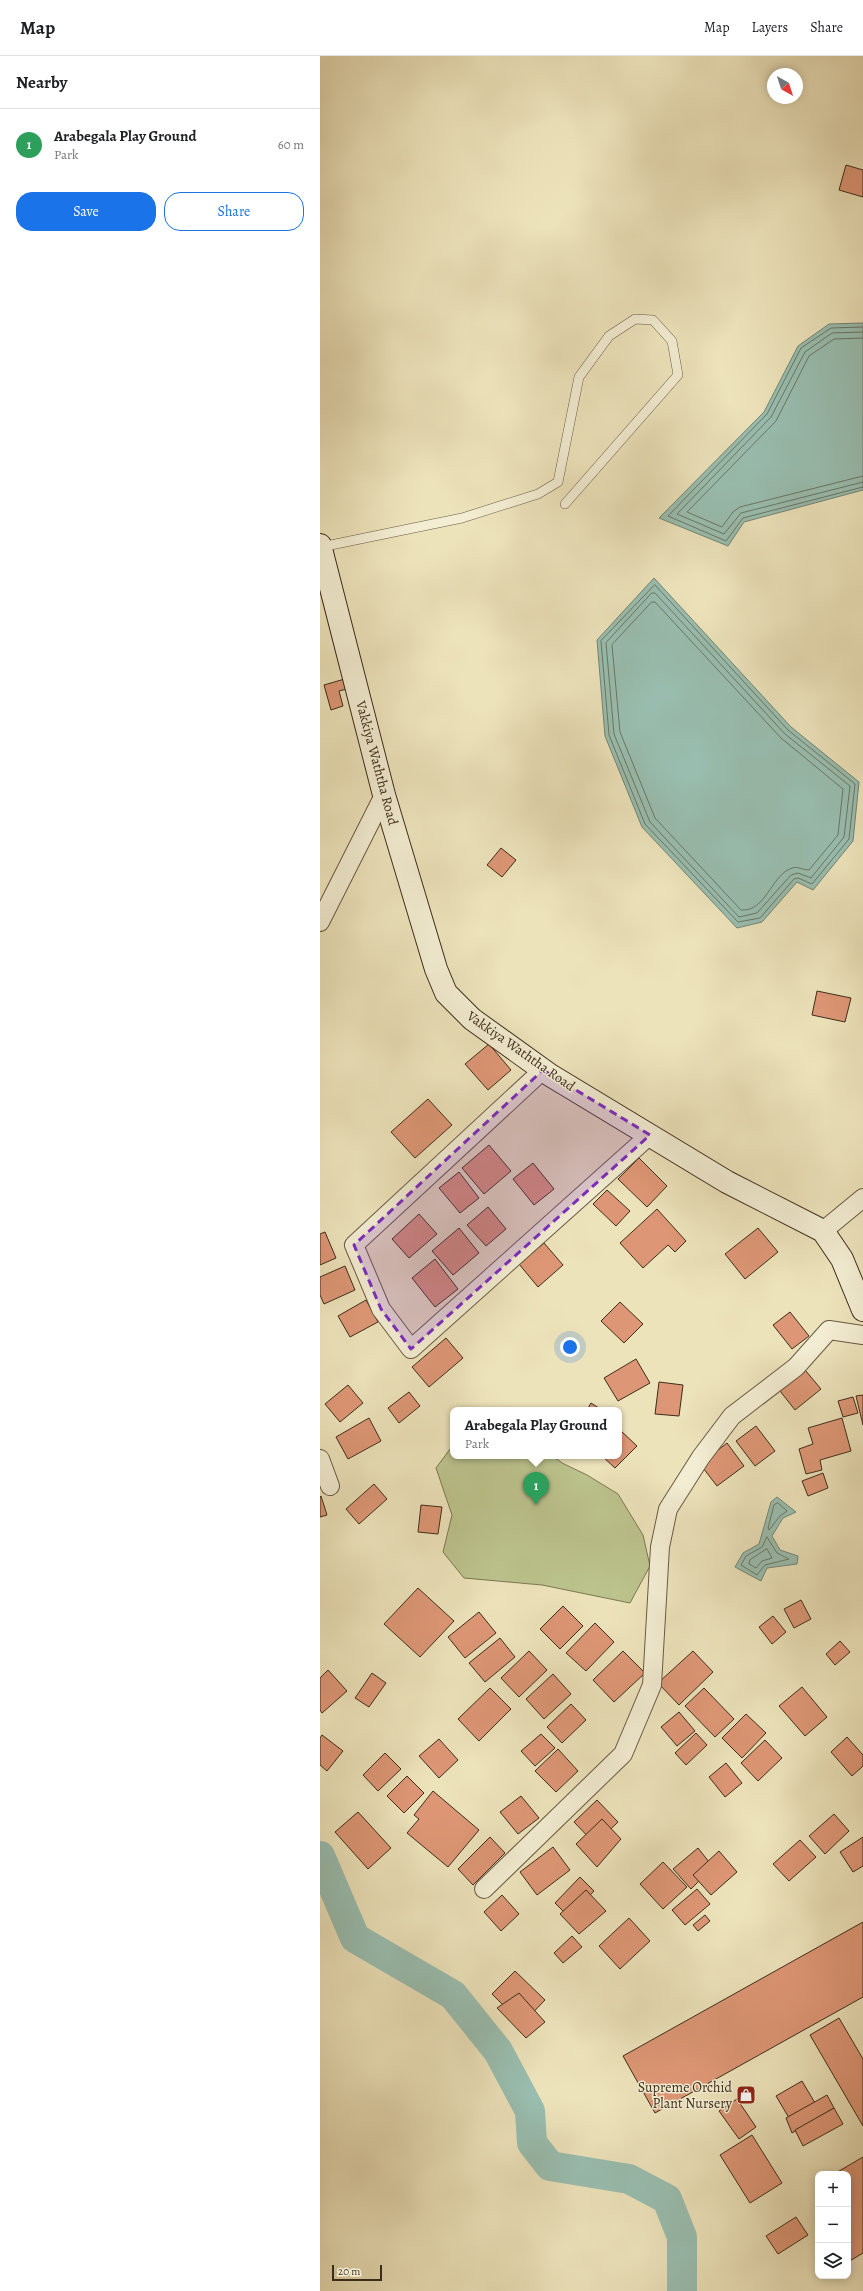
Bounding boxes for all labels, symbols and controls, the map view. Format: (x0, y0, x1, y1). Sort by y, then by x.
text: Map (20, 15, 55, 41)
text: Map (704, 18, 730, 37)
text: Layers (752, 18, 788, 37)
text: Share (810, 18, 843, 37)
north arrow (767, 68, 803, 104)
text: Nearby (16, 71, 67, 94)
text: Arabegala Play Ground (54, 126, 196, 146)
text: 1 (27, 136, 31, 153)
text: 60 m (278, 136, 304, 153)
text: Park (54, 146, 78, 163)
button: Save (16, 192, 156, 231)
button: Share (164, 192, 304, 231)
street label: Vakkiya Waththa Road (351, 698, 403, 828)
street label: Vakkiya Waththa Road (462, 1006, 579, 1096)
your location (560, 1337, 580, 1357)
popup (450, 1407, 622, 1459)
text: Arabegala Play Ground (465, 1415, 607, 1435)
text: Park (465, 1435, 489, 1452)
pin: 1 (523, 1472, 549, 1505)
place label: Supreme Orchid Plant Nursery (638, 2078, 733, 2113)
shop icon: Supreme Orchid Plant Nursery (735, 2084, 757, 2106)
map controls (815, 2171, 851, 2279)
button: + (815, 2171, 851, 2207)
button: − (815, 2207, 851, 2243)
button: layers (815, 2243, 851, 2279)
scale bar (332, 2263, 382, 2282)
text: 20 m (338, 2264, 360, 2279)

